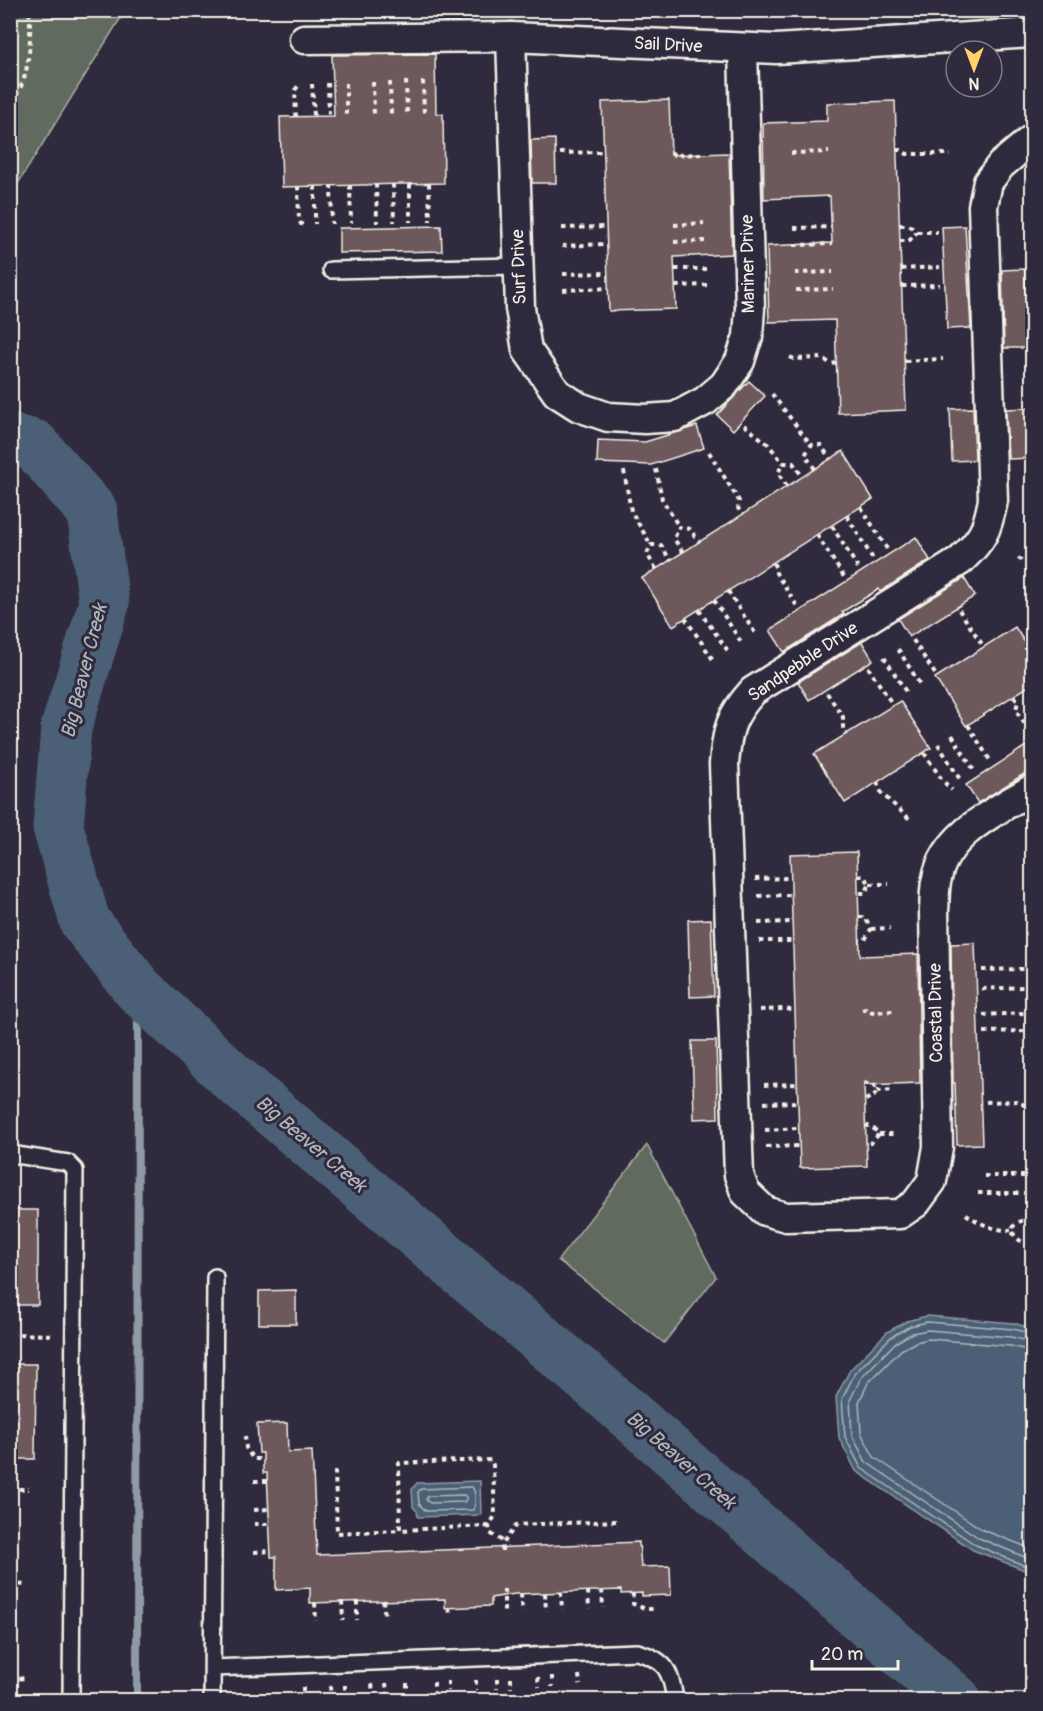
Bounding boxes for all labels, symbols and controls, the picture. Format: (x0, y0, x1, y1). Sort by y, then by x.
street label: Sail Drive (633, 32, 703, 58)
north arrow (944, 39, 1004, 99)
text: N (968, 73, 979, 93)
street label: Mariner Drive (736, 214, 760, 313)
street label: Surf Drive (506, 229, 532, 305)
water label: Big Beaver Creek (55, 600, 113, 741)
street label: Sandpebble Drive (744, 617, 863, 707)
street label: Coastal Drive (924, 963, 948, 1063)
water label: Big Beaver Creek (250, 1090, 373, 1199)
water label: Big Beaver Creek (621, 1406, 742, 1516)
scale bar (812, 1633, 898, 1671)
text: 20 m (821, 1643, 863, 1666)

